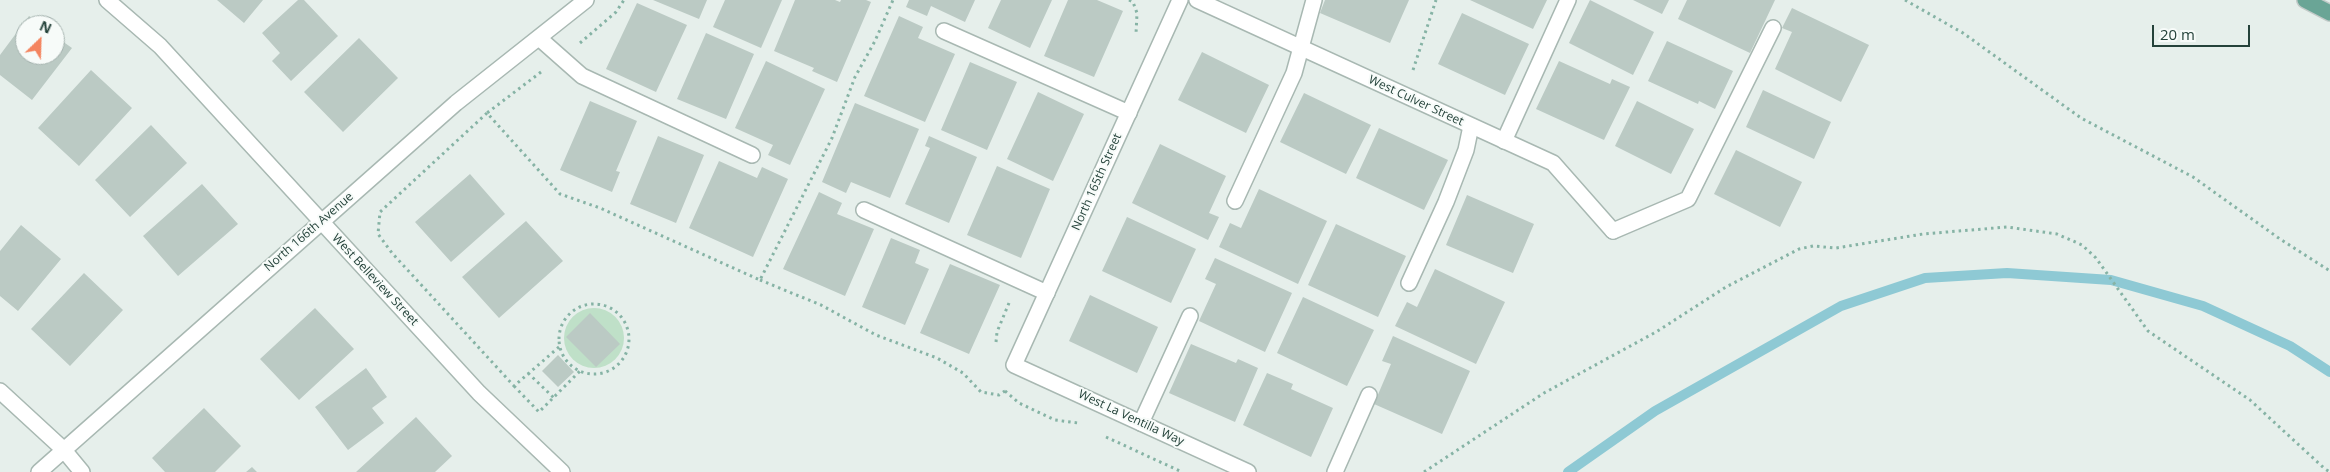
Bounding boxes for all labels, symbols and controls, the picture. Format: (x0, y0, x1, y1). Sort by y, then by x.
north arrow (15, 15, 65, 65)
scale bar (2155, 15, 2252, 47)
text: N (37, 16, 55, 38)
text: 20 m (2160, 24, 2195, 44)
street label: West Culver Street (1366, 73, 1466, 129)
street label: North 165th Street (1069, 131, 1125, 233)
street label: North 166th Avenue (262, 189, 356, 275)
street label: West Belleview Street (329, 231, 421, 329)
street label: West La Ventilla Way (1076, 387, 1186, 449)

